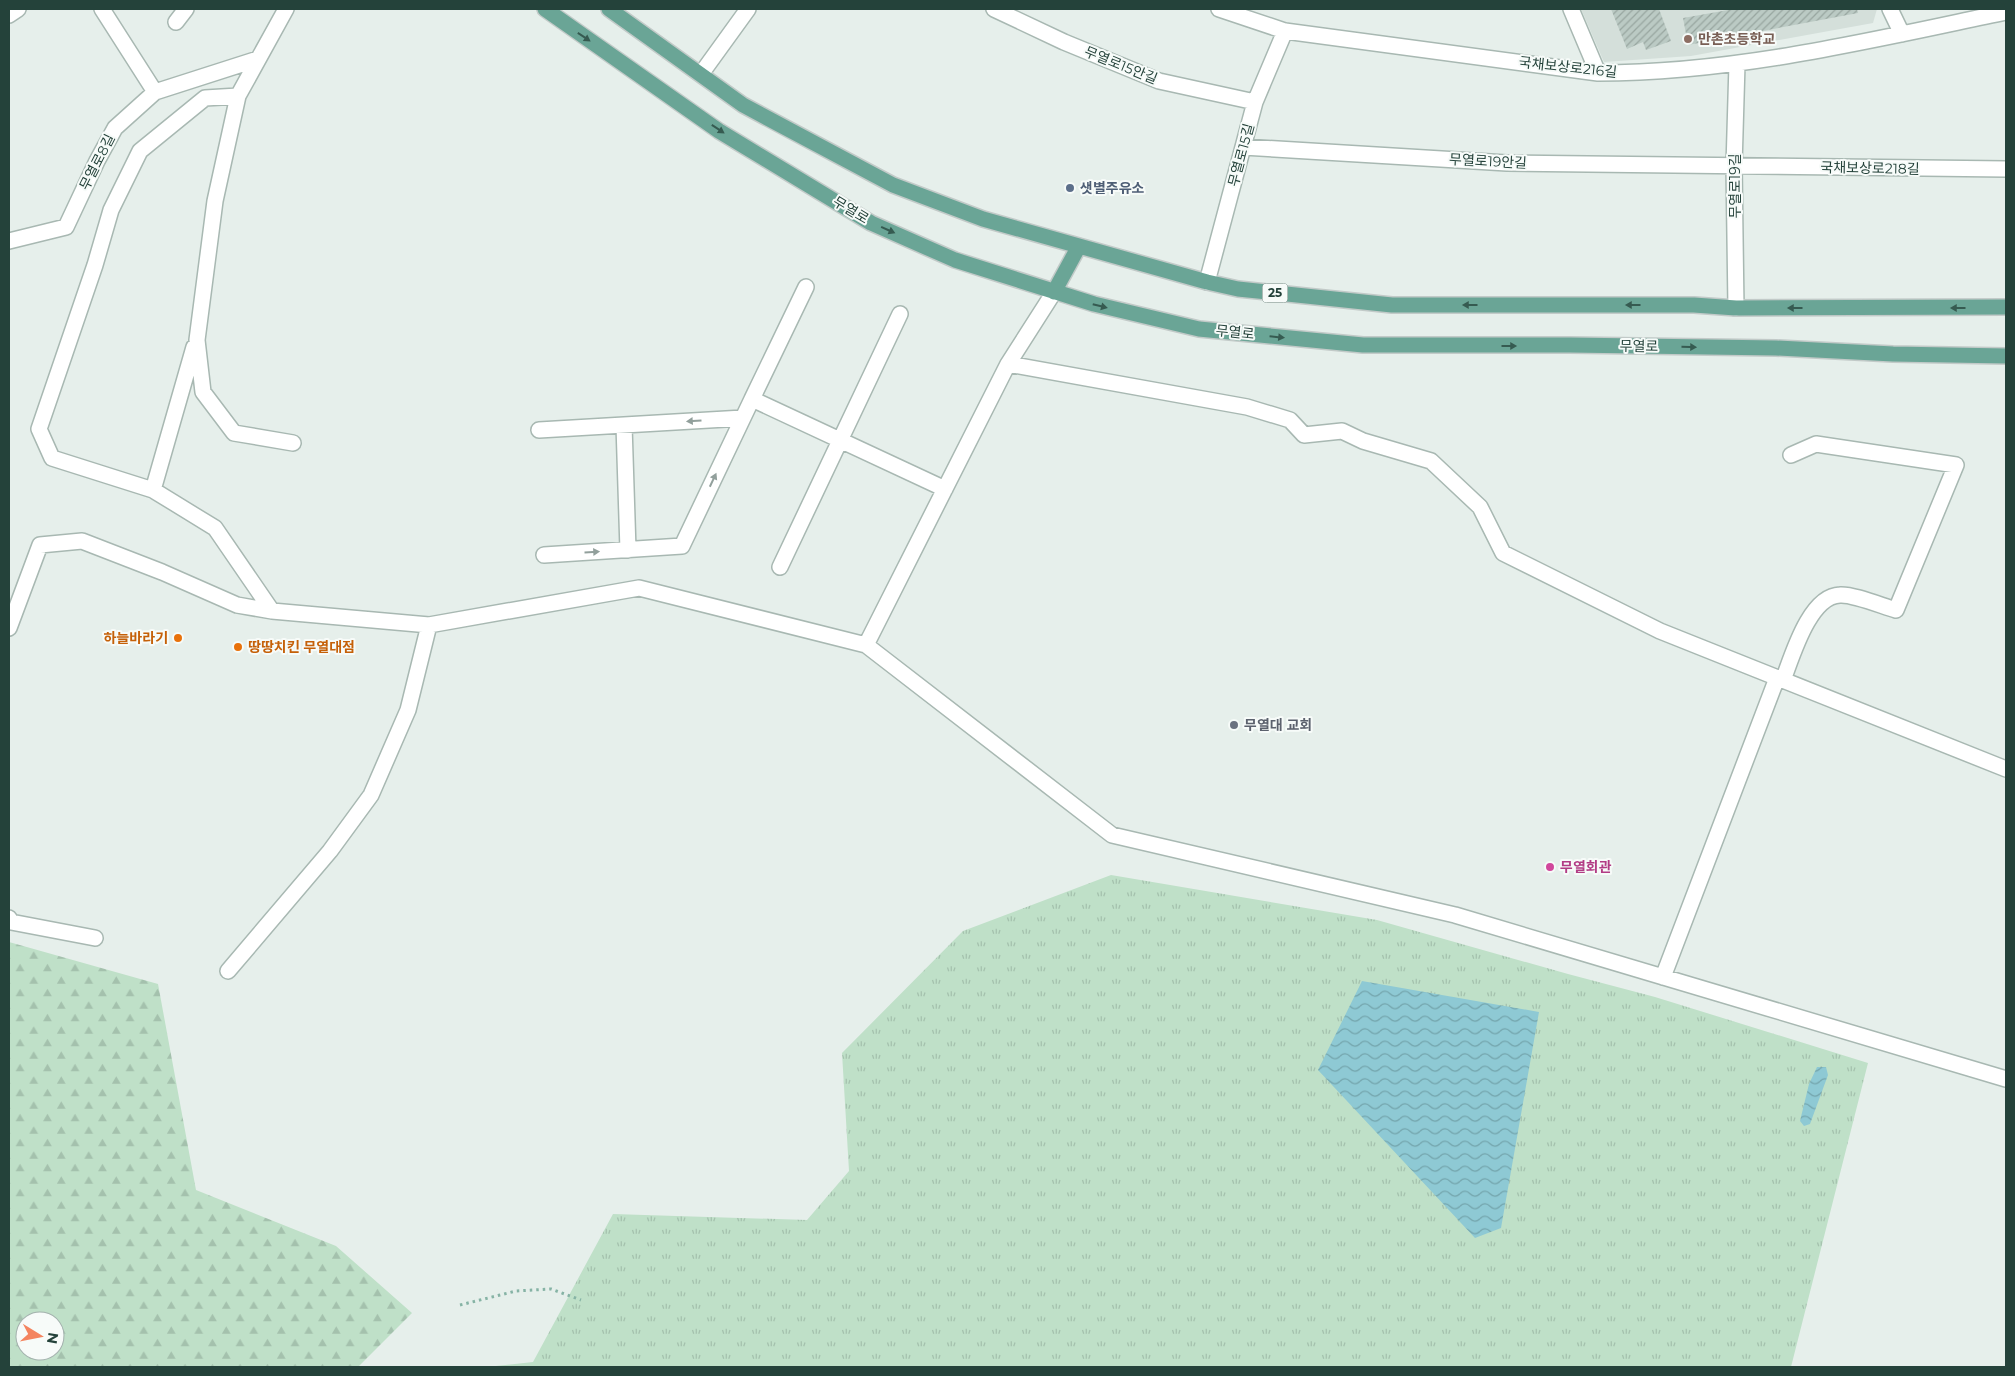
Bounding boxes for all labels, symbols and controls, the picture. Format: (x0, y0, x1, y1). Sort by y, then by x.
place label: 만촌초등학교 (1698, 30, 1775, 48)
one-way arrow (578, 32, 591, 42)
marker: 만촌초등학교 (1682, 33, 1694, 45)
street label: 무열로15안길 (1082, 42, 1160, 88)
street label: 국채보상로216길 (1518, 53, 1618, 81)
street label: 무열로15길 (1224, 122, 1258, 188)
one-way arrow (711, 125, 725, 134)
street label: 무열로8길 (75, 131, 119, 193)
street label: 무열로19안길 (1449, 150, 1527, 172)
street label: 무열로19길 (1726, 153, 1744, 219)
street label: 국채보상로218길 (1820, 158, 1920, 178)
place label: 샛별주유소 (1080, 179, 1145, 197)
marker: 샛별주유소 (1064, 182, 1076, 194)
street label: 무열로 (830, 192, 872, 228)
one-way arrow (881, 227, 895, 235)
road number: 25 (1262, 284, 1288, 302)
one-way arrow (1462, 301, 1478, 309)
one-way arrow (1624, 301, 1640, 309)
one-way arrow (1093, 302, 1108, 310)
one-way arrow (1787, 304, 1803, 312)
one-way arrow (1949, 304, 1965, 312)
street label: 무열로 (1215, 321, 1255, 343)
one-way arrow (1270, 333, 1286, 341)
street label: 무열로 (1620, 337, 1659, 355)
one-way arrow (1502, 342, 1518, 350)
one-way arrow (1682, 343, 1698, 351)
one-way arrow (686, 417, 702, 425)
one-way arrow (709, 473, 717, 487)
one-way arrow (585, 548, 601, 556)
place label: 하늘바라기 (104, 629, 168, 647)
marker: 하늘바라기 (172, 632, 184, 644)
place label: 땅땅치킨 무열대점 (248, 638, 355, 656)
marker: 땅땅치킨 무열대점 (232, 641, 244, 653)
place label: 무열대 교회 (1244, 716, 1312, 734)
marker: 무열대 교회 (1228, 719, 1240, 731)
place label: 무열회관 (1560, 858, 1612, 876)
marker: 무열회관 (1544, 861, 1556, 873)
north arrow (15, 1311, 65, 1361)
text: N (43, 1331, 63, 1345)

